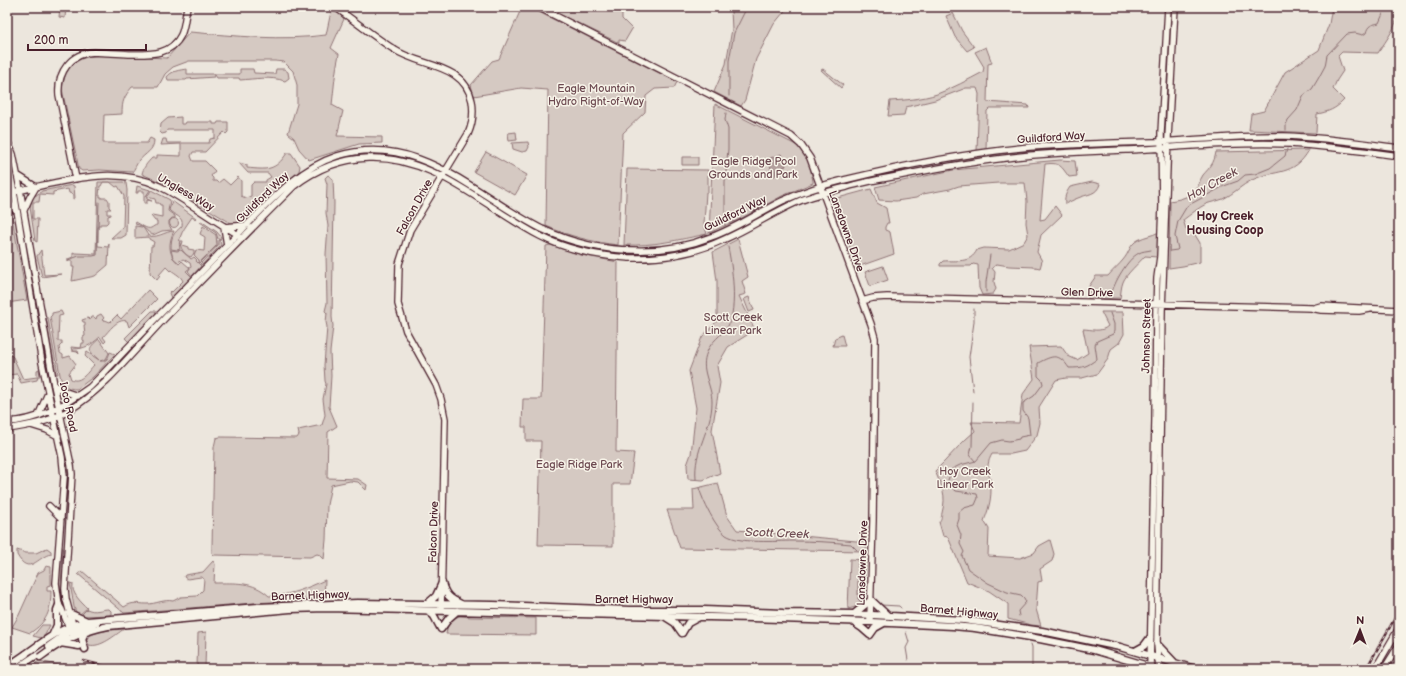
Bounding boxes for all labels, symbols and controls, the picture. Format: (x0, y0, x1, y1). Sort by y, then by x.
scale bar (28, 26, 146, 52)
text: 200 m (34, 33, 68, 48)
park label: Eagle Mountain Hydro Right-of-Way (548, 82, 644, 108)
street label: Guildford Way (1017, 129, 1085, 146)
park label: Eagle Ridge Pool Grounds and Park (709, 155, 798, 181)
water label: Hoy Creek (1184, 164, 1241, 205)
street label: Guildford Way (233, 169, 291, 226)
street label: Ungless Way (155, 171, 217, 214)
street label: Falcon Drive (394, 177, 435, 237)
street label: Lansdowne Drive (826, 189, 867, 274)
street label: Guildford Way (702, 193, 769, 234)
district label: Hoy Creek Housing Coop (1186, 209, 1264, 238)
street label: Glen Drive (1061, 286, 1114, 299)
street label: Johnson Street (1139, 298, 1154, 374)
park label: Scott Creek Linear Park (704, 311, 763, 337)
street label: Ioco Road (57, 381, 80, 434)
park label: Eagle Ridge Park (536, 458, 623, 471)
park label: Hoy Creek Linear Park (937, 465, 994, 491)
street label: Falcon Drive (426, 500, 441, 563)
street label: Lansdowne Drive (855, 520, 871, 606)
water label: Scott Creek (745, 525, 810, 542)
street label: Barnet Highway (271, 588, 349, 603)
street label: Barnet Highway (595, 593, 673, 606)
street label: Barnet Highway (919, 602, 999, 621)
north arrow (1340, 610, 1380, 650)
text: N (1356, 614, 1364, 627)

